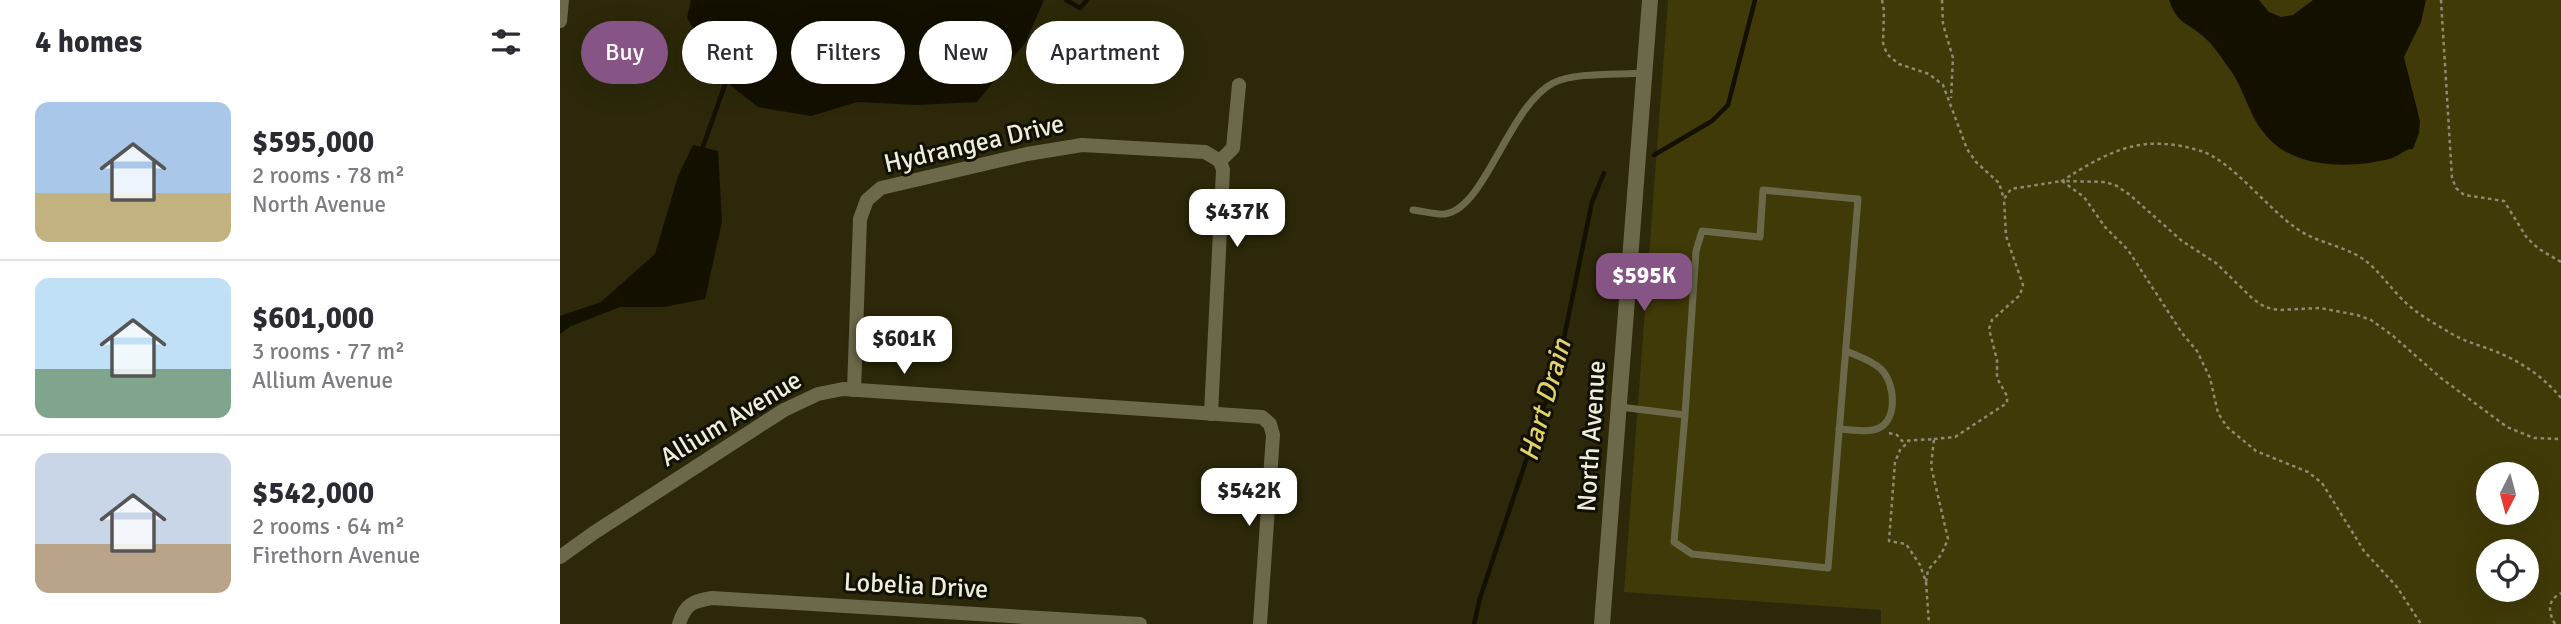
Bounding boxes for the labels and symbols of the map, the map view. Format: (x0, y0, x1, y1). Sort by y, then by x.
street label: Hydrangea Drive (881, 108, 1067, 180)
pin: $437K (1188, 190, 1286, 249)
pin: $595K (1595, 254, 1693, 313)
pin: $601K (855, 316, 953, 376)
water label: Hart Drain (1511, 334, 1579, 465)
street label: North Avenue (1571, 359, 1613, 513)
street label: Allium Avenue (654, 364, 808, 474)
north arrow (2476, 462, 2539, 525)
pin: $542K (1200, 468, 1298, 528)
street label: Lobelia Drive (843, 566, 989, 606)

